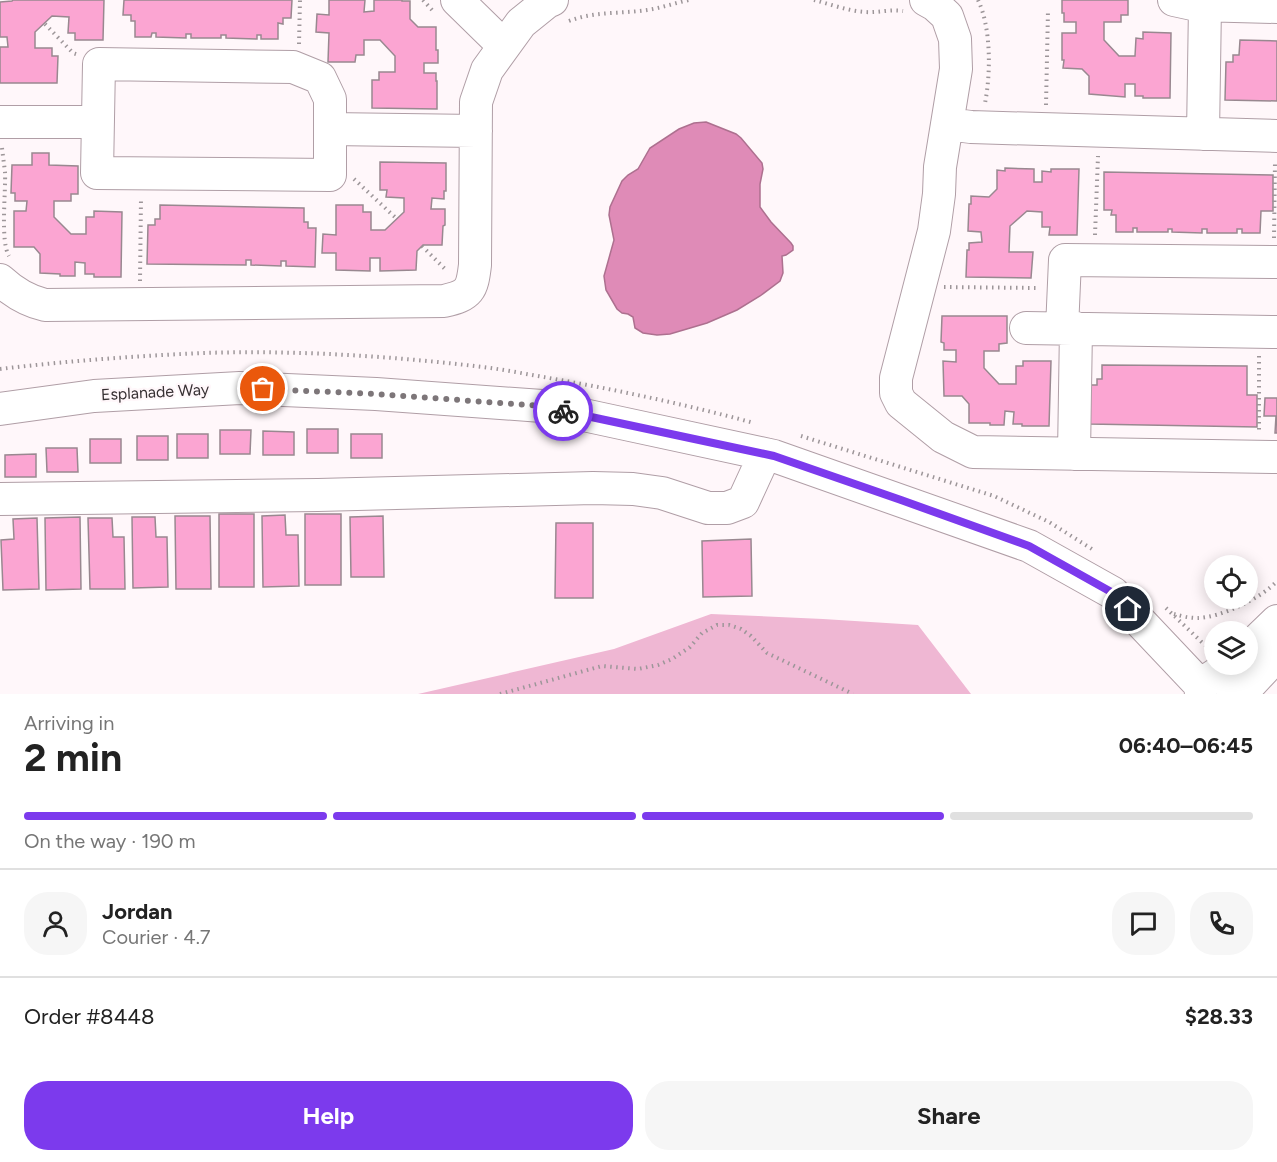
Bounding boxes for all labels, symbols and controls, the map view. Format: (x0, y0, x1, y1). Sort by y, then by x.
pin (237, 363, 288, 414)
icon: bag (246, 372, 279, 405)
street label: Esplanade Way (100, 380, 210, 404)
courier (533, 381, 593, 441)
icon: bike (547, 395, 580, 428)
map controls (1204, 555, 1258, 675)
button: locate (1204, 555, 1258, 609)
pin (1102, 583, 1153, 634)
icon: home (1111, 592, 1144, 625)
button: layers (1204, 621, 1258, 675)
text: Arriving in (24, 711, 114, 735)
text: 06:40–06:45 (1119, 732, 1253, 759)
text: 2 min (24, 734, 122, 781)
text: On the way · 190 m (24, 829, 196, 853)
button: person (24, 892, 87, 955)
button: chat (1112, 892, 1175, 955)
button: phone (1190, 892, 1253, 955)
text: Jordan (102, 898, 173, 925)
text: Courier · 4.7 (102, 925, 211, 949)
text: Order #8448 (24, 1003, 154, 1030)
text: $28.33 (1185, 1003, 1253, 1030)
button: Help (24, 1081, 633, 1150)
button: Share (645, 1081, 1253, 1150)

